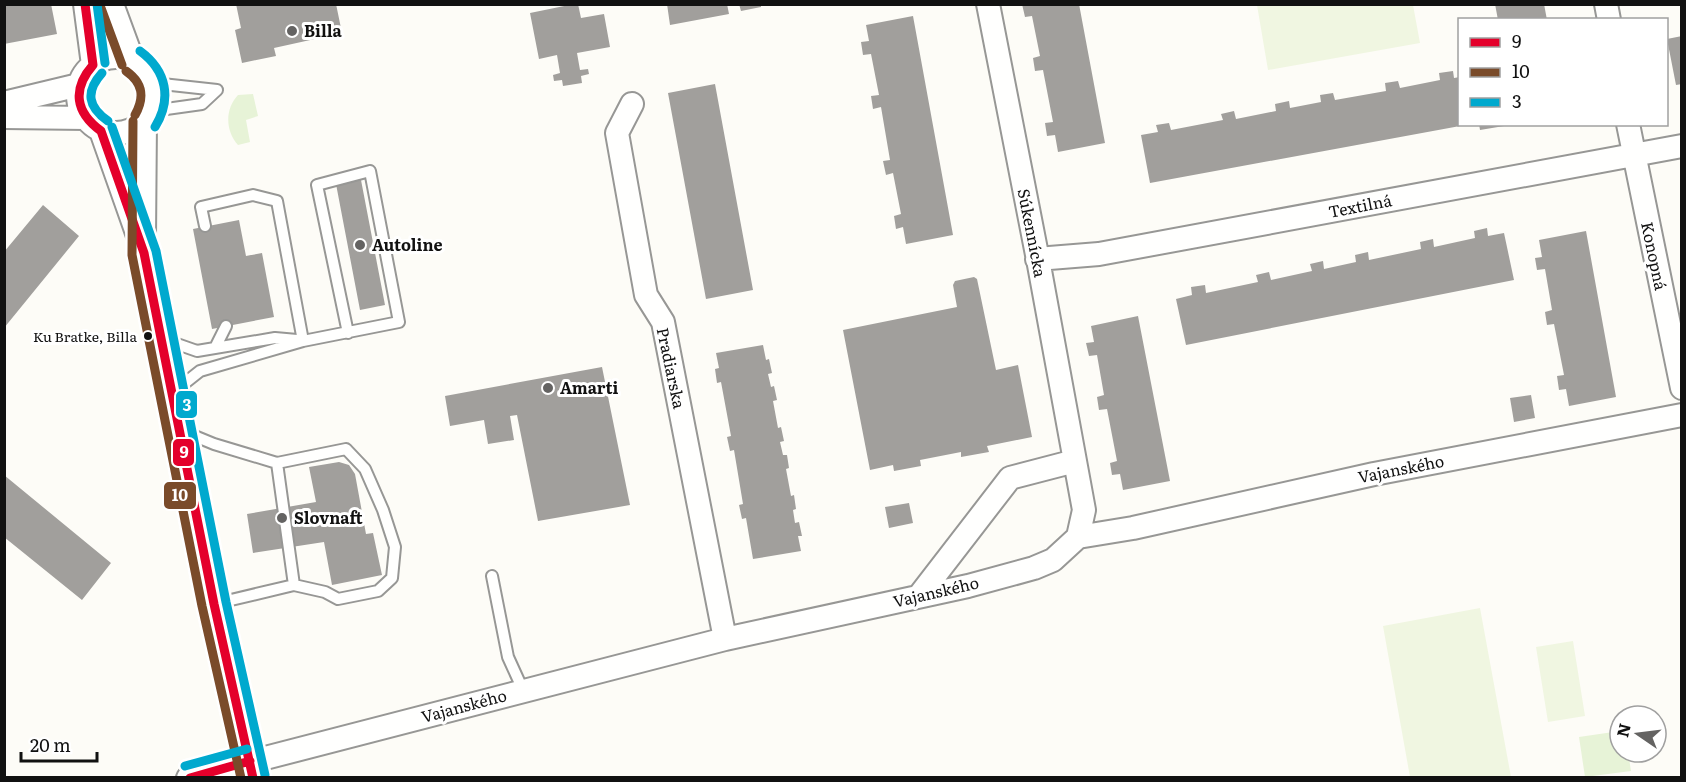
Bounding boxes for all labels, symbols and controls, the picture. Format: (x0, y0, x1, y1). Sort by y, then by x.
place label: Billa (304, 18, 342, 42)
legend (1458, 18, 1668, 126)
marker: Billa (285, 24, 299, 38)
text: 9 (1512, 27, 1521, 54)
text: 10 (1512, 57, 1530, 84)
text: 3 (1512, 87, 1522, 114)
street label: Súkennícka (1013, 186, 1053, 280)
street label: Textilná (1326, 187, 1394, 223)
street label: Konopná (1636, 219, 1674, 293)
place label: Autoline (372, 232, 443, 256)
marker: Autoline (353, 238, 367, 252)
street label: Pradiarska (652, 325, 692, 411)
place label: Ku Bratke, Billa (33, 326, 137, 346)
marker: Ku Bratke, Billa (142, 330, 154, 342)
place label: Amarti (560, 375, 619, 399)
marker: Amarti (541, 381, 555, 395)
line badge: 3 (175, 390, 198, 419)
text: 3 (183, 392, 192, 416)
line badge: 9 (172, 438, 195, 467)
text: 9 (179, 439, 189, 463)
street label: Vajanského (1356, 448, 1446, 488)
line badge: 10 (163, 481, 197, 510)
text: 10 (172, 482, 188, 506)
place label: Slovnaft (294, 505, 364, 529)
marker: Slovnaft (275, 511, 289, 525)
street label: Vajanského (890, 569, 981, 613)
street label: Vajanského (418, 682, 509, 728)
north arrow (1608, 704, 1668, 764)
text: N (1609, 721, 1636, 740)
scale bar (21, 725, 98, 763)
text: 20 m (30, 731, 71, 758)

